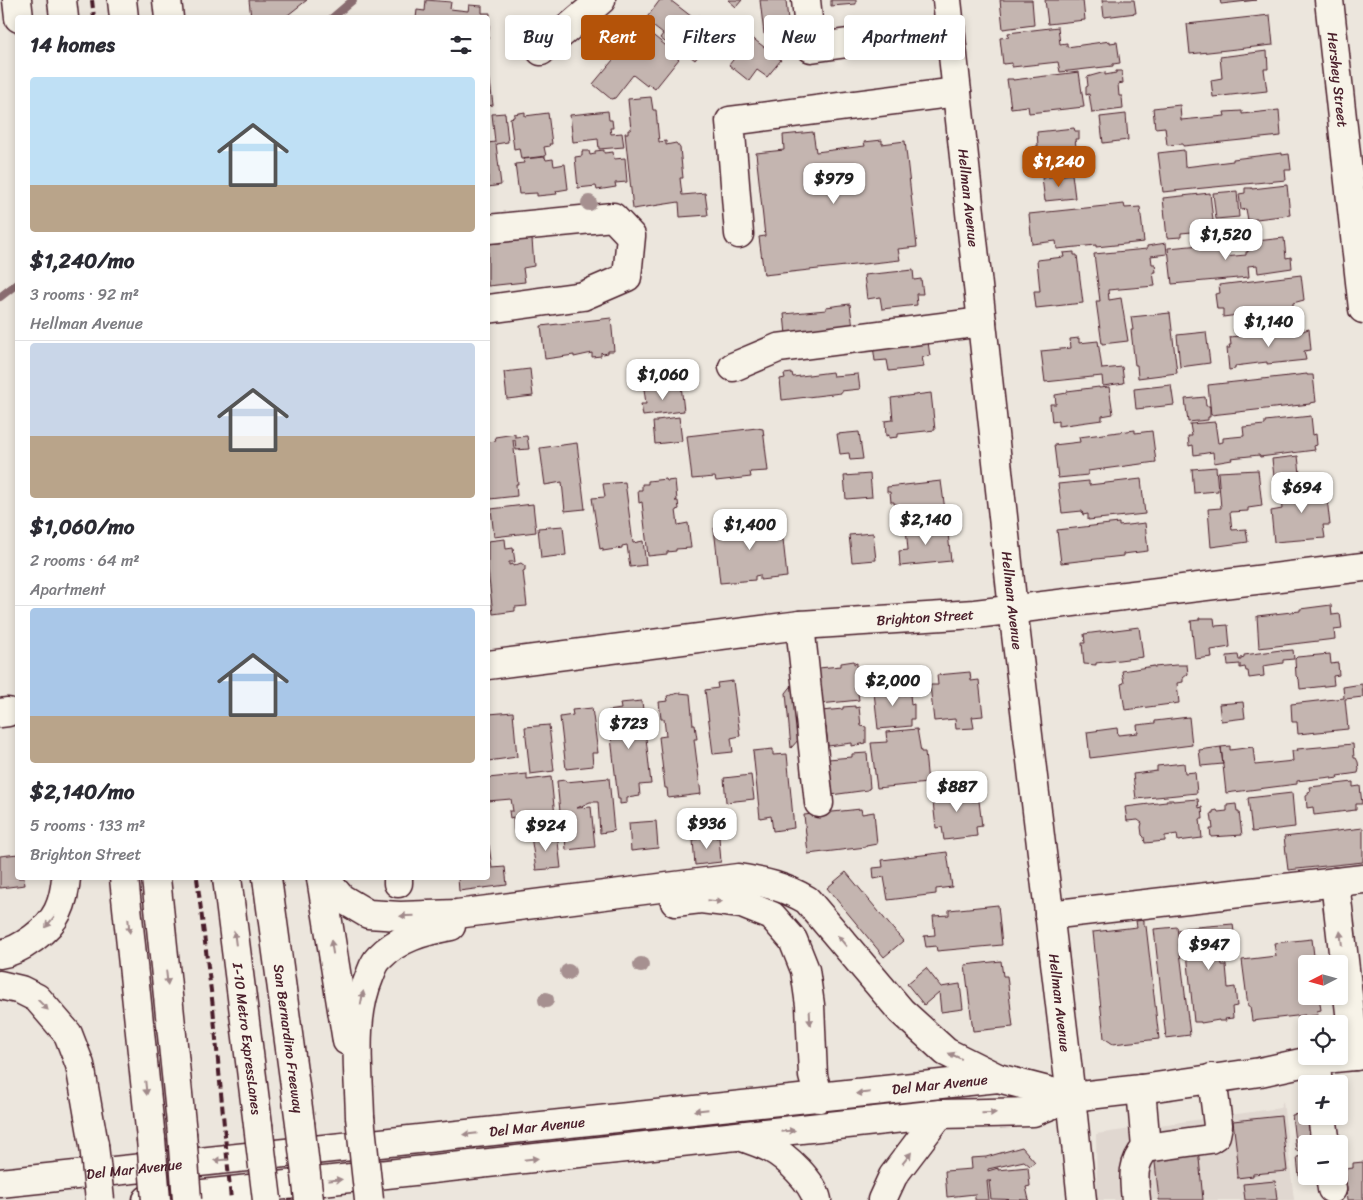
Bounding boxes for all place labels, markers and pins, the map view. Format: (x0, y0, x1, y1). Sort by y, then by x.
pin: $1,240 (1018, 146, 1100, 188)
pin: $979 (804, 162, 864, 205)
pin: $1,520 (1185, 218, 1267, 261)
pin: $1,140 (1228, 306, 1310, 348)
pin: $1,060 (622, 358, 704, 401)
pin: $694 (1272, 472, 1332, 514)
pin: $2,140 (885, 504, 967, 546)
pin: $1,400 (709, 508, 791, 551)
pin: $2,000 (852, 664, 934, 707)
pin: $723 (599, 708, 659, 750)
pin: $887 (927, 770, 987, 813)
pin: $936 (677, 808, 737, 850)
pin: $924 (516, 810, 576, 852)
pin: $947 (1179, 928, 1239, 971)

